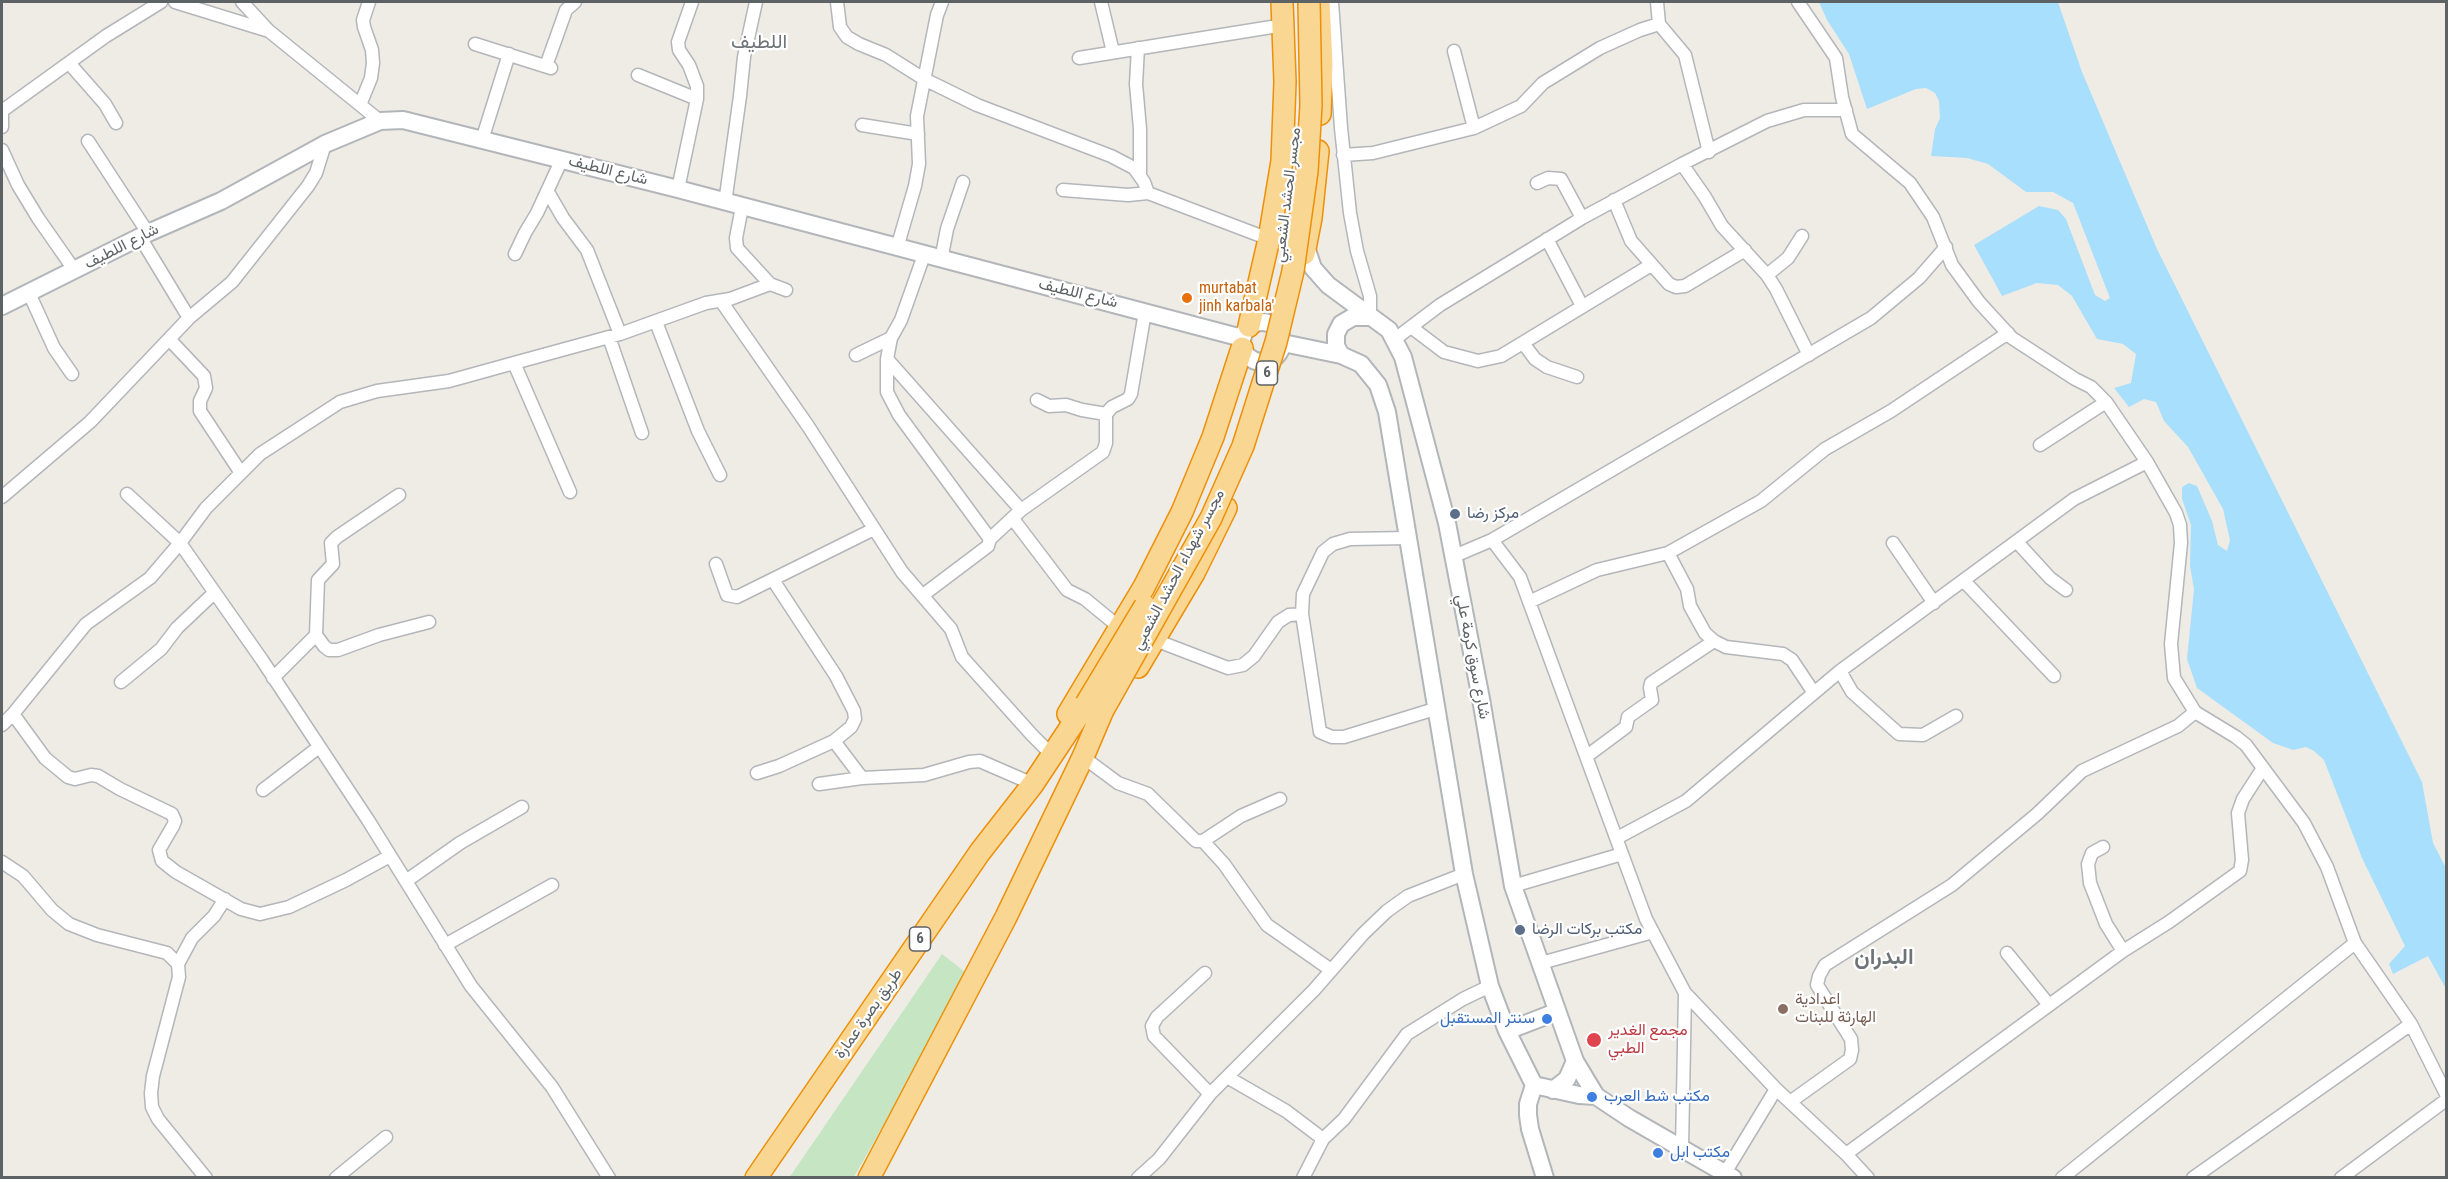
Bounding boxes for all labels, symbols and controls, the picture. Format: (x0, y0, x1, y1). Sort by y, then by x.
district label: اللطيف (731, 31, 787, 55)
street label: مجسر الحشد الشعبي (1270, 126, 1306, 264)
street label: شارع اللطيف (567, 152, 649, 190)
street label: شارع اللطيف (82, 220, 162, 274)
street label: شارع اللطيف (1037, 275, 1119, 313)
place label: murtabat jinh karbala' (1199, 279, 1274, 317)
marker: murtabat jinh karbala' (1180, 291, 1194, 305)
road number: 6 (1256, 361, 1278, 385)
street label: مجسر شهداء الحشد الشعبي (1128, 486, 1230, 654)
place label: مركز رضا (1467, 504, 1519, 524)
marker: مركز رضا (1448, 507, 1462, 521)
street label: شارع سوق كرمة علي (1450, 593, 1494, 721)
place label: مكتب بركات الرضا (1532, 920, 1642, 940)
marker: مكتب بركات الرضا (1513, 923, 1527, 937)
road number: 6 (910, 927, 930, 951)
district label: البدران (1854, 945, 1914, 971)
street label: طريق بصرة عمارة (831, 965, 907, 1063)
place label: اعدادية الهارثة للبنات (1795, 990, 1876, 1028)
marker: اعدادية الهارثة للبنات (1776, 1002, 1790, 1016)
place label: سنتر المستقبل (1440, 1009, 1535, 1029)
marker: سنتر المستقبل (1540, 1012, 1554, 1026)
place label: مجمع الغدير الطبي (1608, 1021, 1688, 1059)
marker: مجمع الغدير الطبي (1585, 1031, 1603, 1049)
place label: مكتب شط العرب (1604, 1087, 1710, 1107)
marker: مكتب شط العرب (1585, 1090, 1599, 1104)
place label: مكتب ابل (1670, 1143, 1730, 1163)
marker: مكتب ابل (1651, 1146, 1665, 1160)

